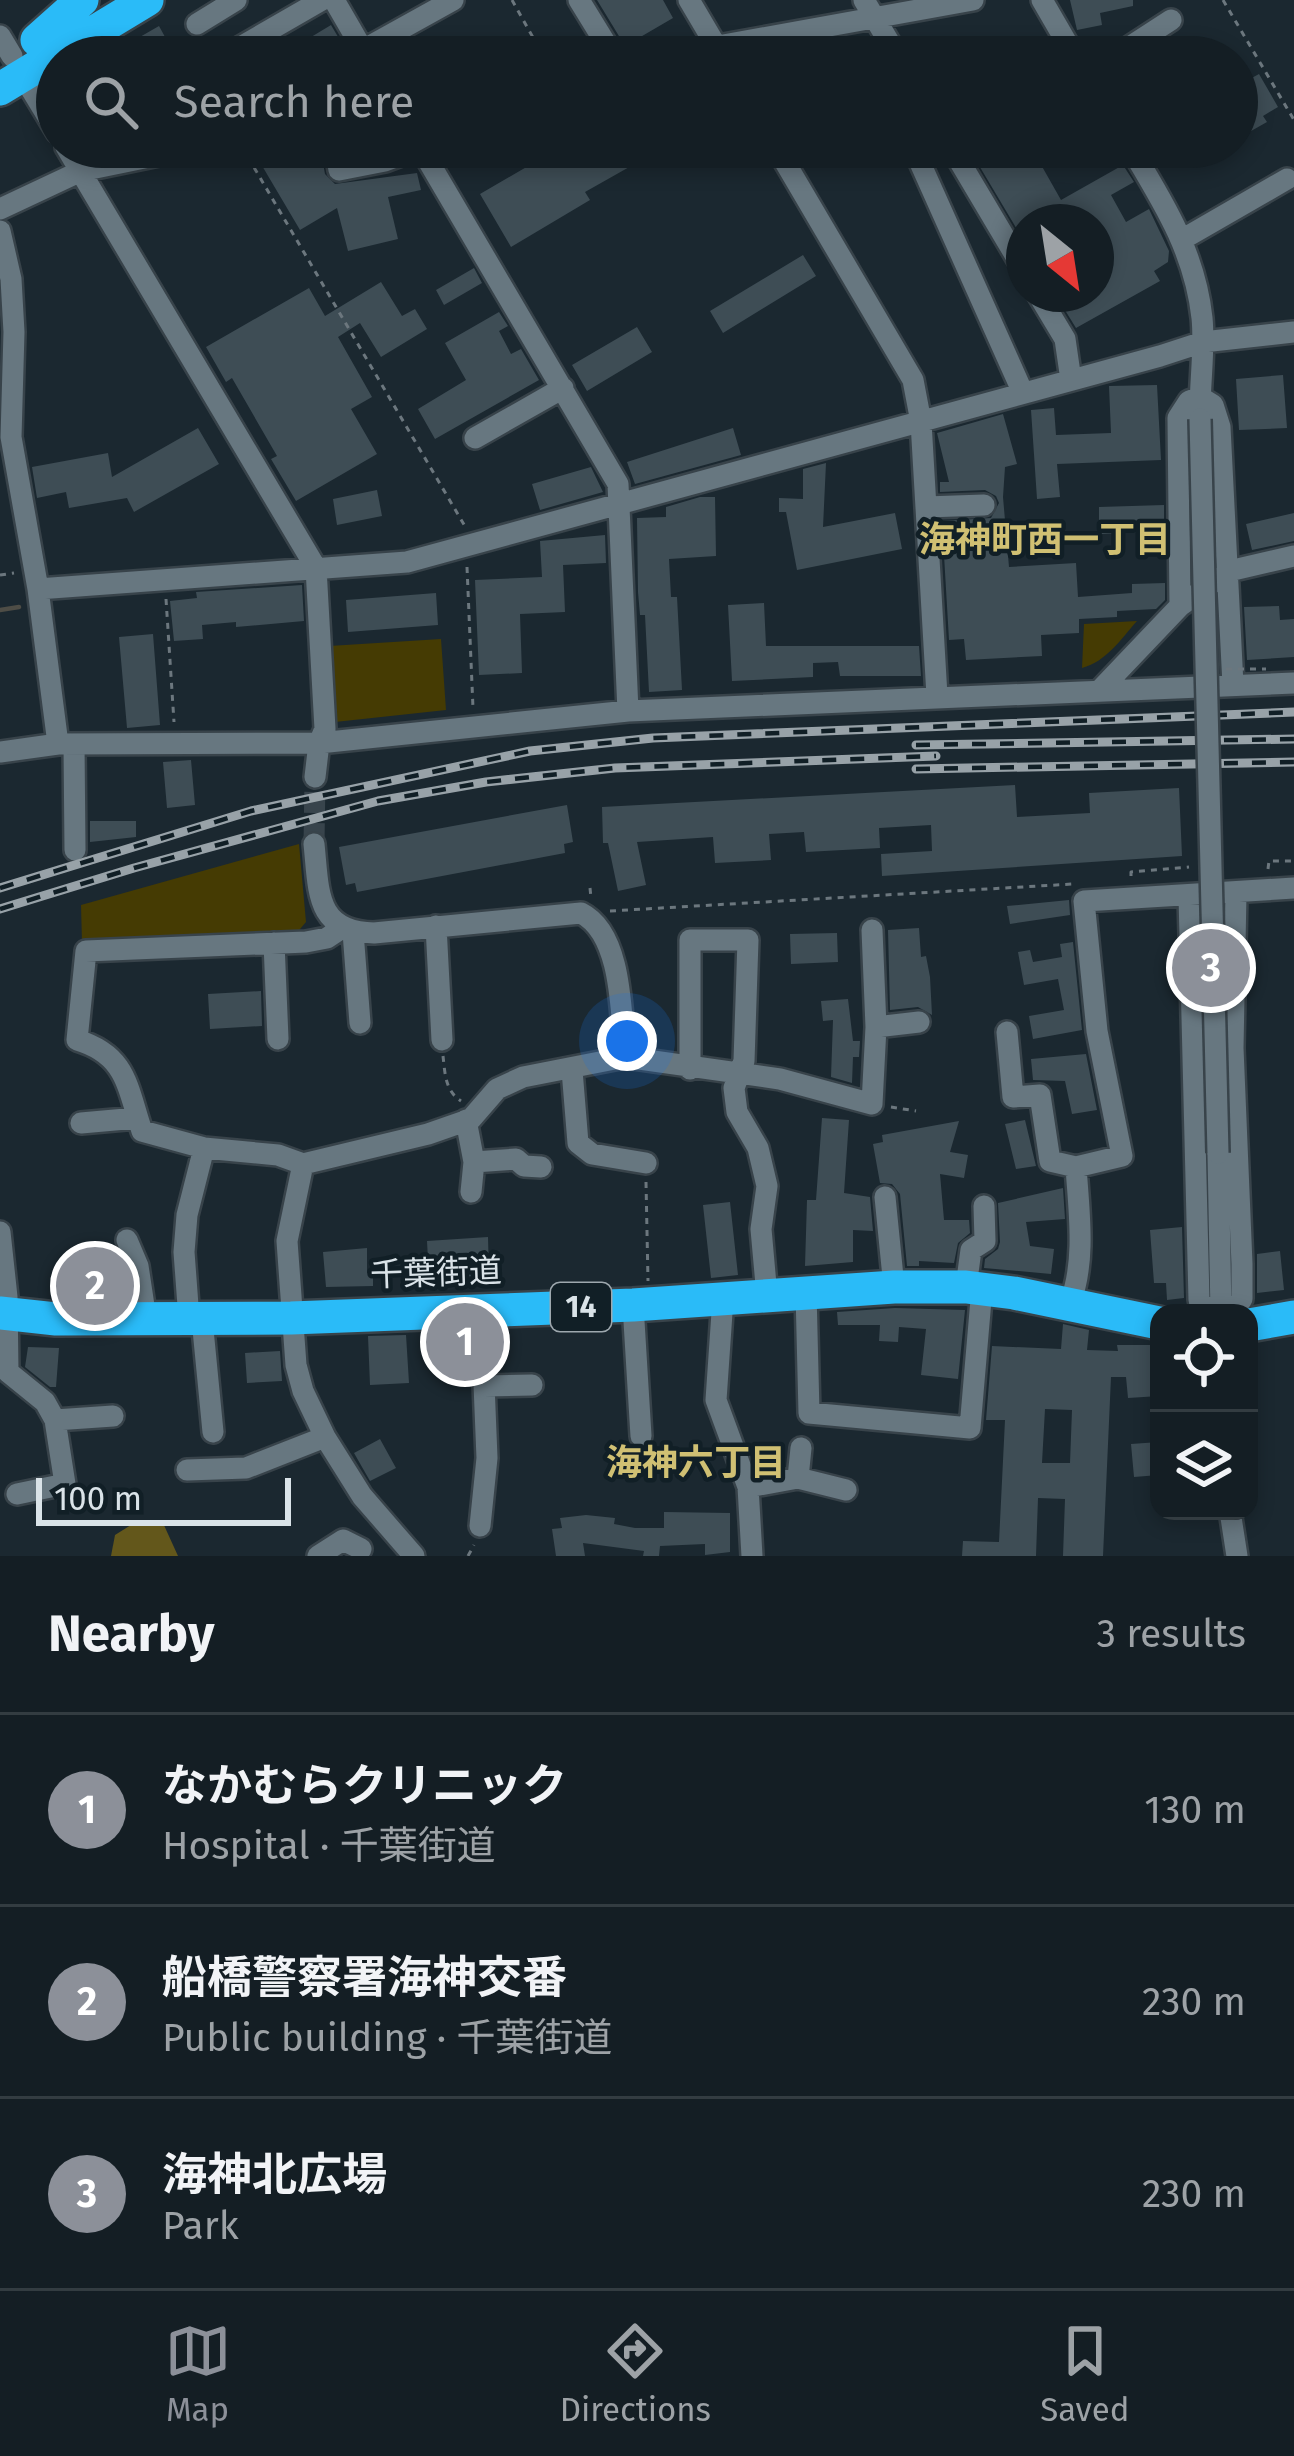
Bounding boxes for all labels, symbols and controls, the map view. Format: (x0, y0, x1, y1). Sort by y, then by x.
search box (36, 36, 1258, 168)
icon: search (78, 69, 144, 135)
text: Search here (174, 75, 414, 129)
north arrow (1006, 204, 1114, 312)
district label: 海神町西一丁目 (919, 518, 1171, 562)
pin: 3 (1172, 923, 1250, 1013)
your location (597, 1011, 657, 1071)
pin: 2 (56, 1241, 134, 1331)
street label: 千葉街道 (369, 1251, 503, 1295)
road number: 14 (551, 1283, 611, 1331)
pin: 1 (426, 1297, 504, 1387)
map controls (1150, 1304, 1258, 1520)
button: locate (1150, 1304, 1258, 1412)
button: layers (1150, 1412, 1258, 1520)
district label: 海神六丁目 (606, 1441, 786, 1485)
scale bar (36, 1472, 291, 1525)
text: 100 m (54, 1479, 142, 1519)
text: Nearby (48, 1603, 214, 1665)
text: 3 results (1096, 1611, 1246, 1657)
text: なかむらクリニック (162, 1759, 567, 1813)
text: 1 (78, 1787, 96, 1833)
text: 130 m (1144, 1787, 1246, 1833)
text: Hospital · 千葉街道 (162, 1823, 496, 1869)
text: 船橋警察署海神交番 (162, 1951, 567, 2005)
text: 2 (77, 1979, 97, 2025)
text: 230 m (1142, 1979, 1246, 2025)
text: Public building · 千葉街道 (162, 2015, 612, 2061)
text: 海神北広場 (162, 2148, 387, 2202)
text: 3 (77, 2171, 97, 2217)
text: 230 m (1142, 2171, 1246, 2217)
text: Park (162, 2203, 239, 2249)
tab: Map (165, 2318, 231, 2430)
tab: Directions (560, 2318, 711, 2430)
tab: Saved (1040, 2318, 1129, 2430)

